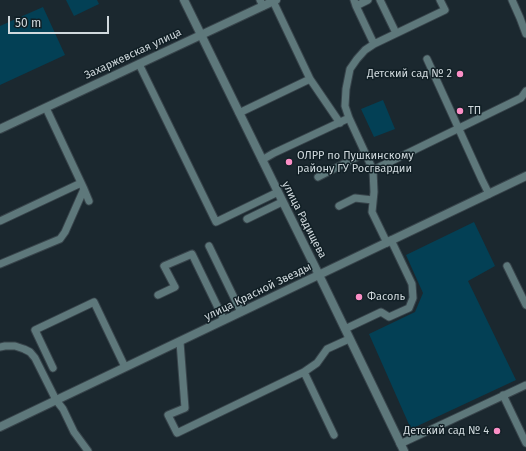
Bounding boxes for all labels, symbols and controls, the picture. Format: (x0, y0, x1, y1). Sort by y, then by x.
scale bar (10, 8, 111, 34)
text: 50 m (15, 16, 41, 30)
street label: Захаржевская улица (82, 26, 184, 82)
place label: Детский сад № 2 (367, 67, 452, 81)
marker: Детский сад № 2 (455, 69, 465, 79)
place label: ТП (468, 104, 481, 118)
marker: ТП (455, 106, 465, 116)
place label: ОЛРР по Пушкинскому району ГУ Росгвардии (297, 149, 414, 175)
marker: ОЛРР по Пушкинскому району ГУ Росгвардии (284, 157, 294, 167)
street label: улица Радищева (279, 179, 329, 261)
street label: улица Красной Звезды (202, 260, 314, 324)
place label: Фасоль (367, 290, 405, 304)
marker: Фасоль (354, 292, 364, 302)
place label: Детский сад № 4 (403, 424, 489, 438)
marker: Детский сад № 4 (492, 426, 502, 436)

